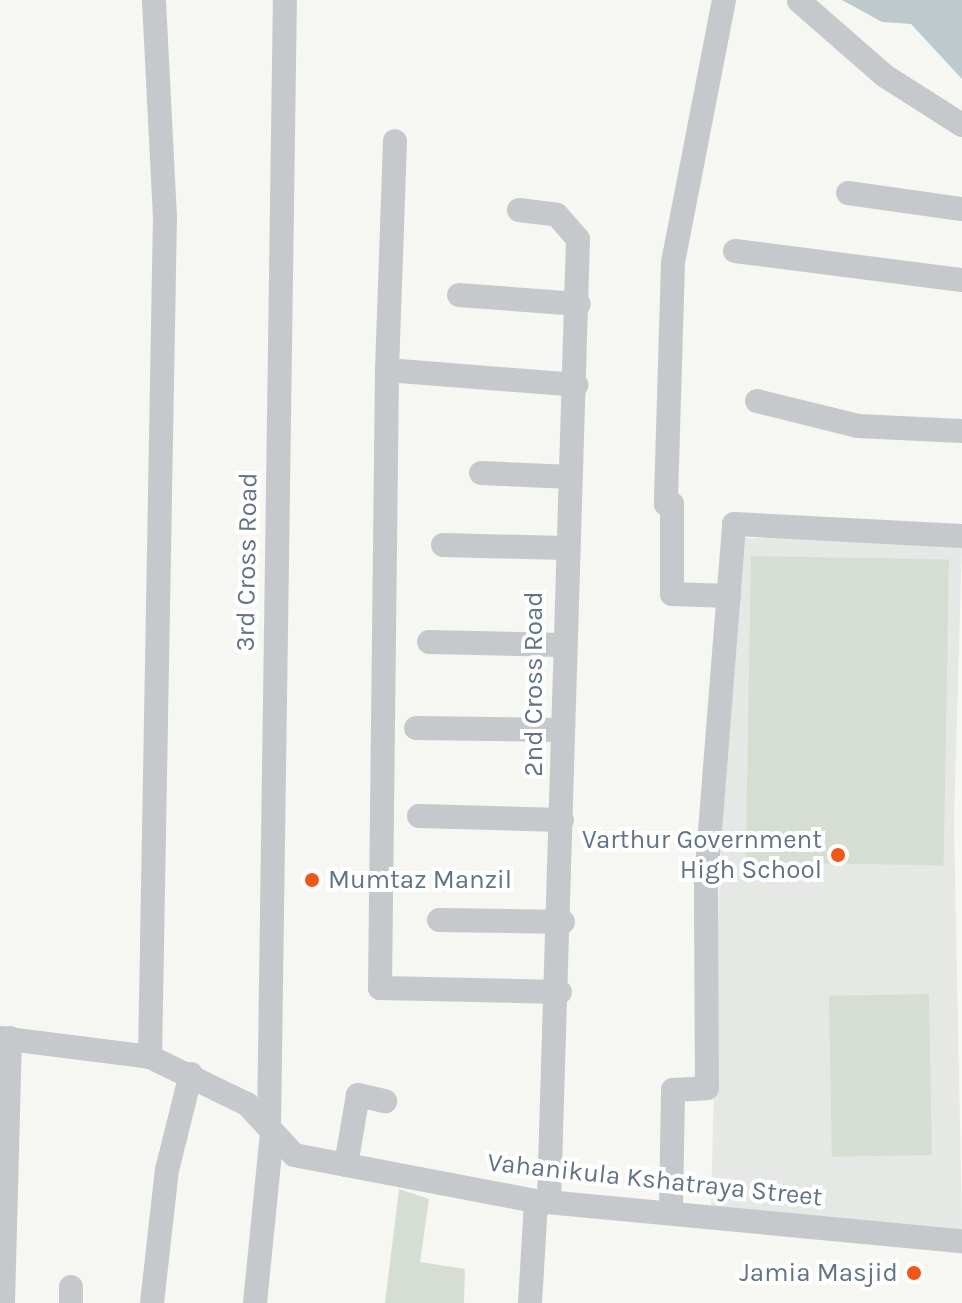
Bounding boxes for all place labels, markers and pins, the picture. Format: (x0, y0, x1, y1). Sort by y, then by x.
place label: Varthur Government High School (582, 824, 822, 886)
marker: Varthur Government High School (829, 846, 847, 864)
place label: Mumtaz Manzil (328, 864, 512, 896)
marker: Mumtaz Manzil (303, 871, 321, 889)
place label: Jamia Masjid (739, 1257, 898, 1289)
marker: Jamia Masjid (905, 1264, 923, 1282)

